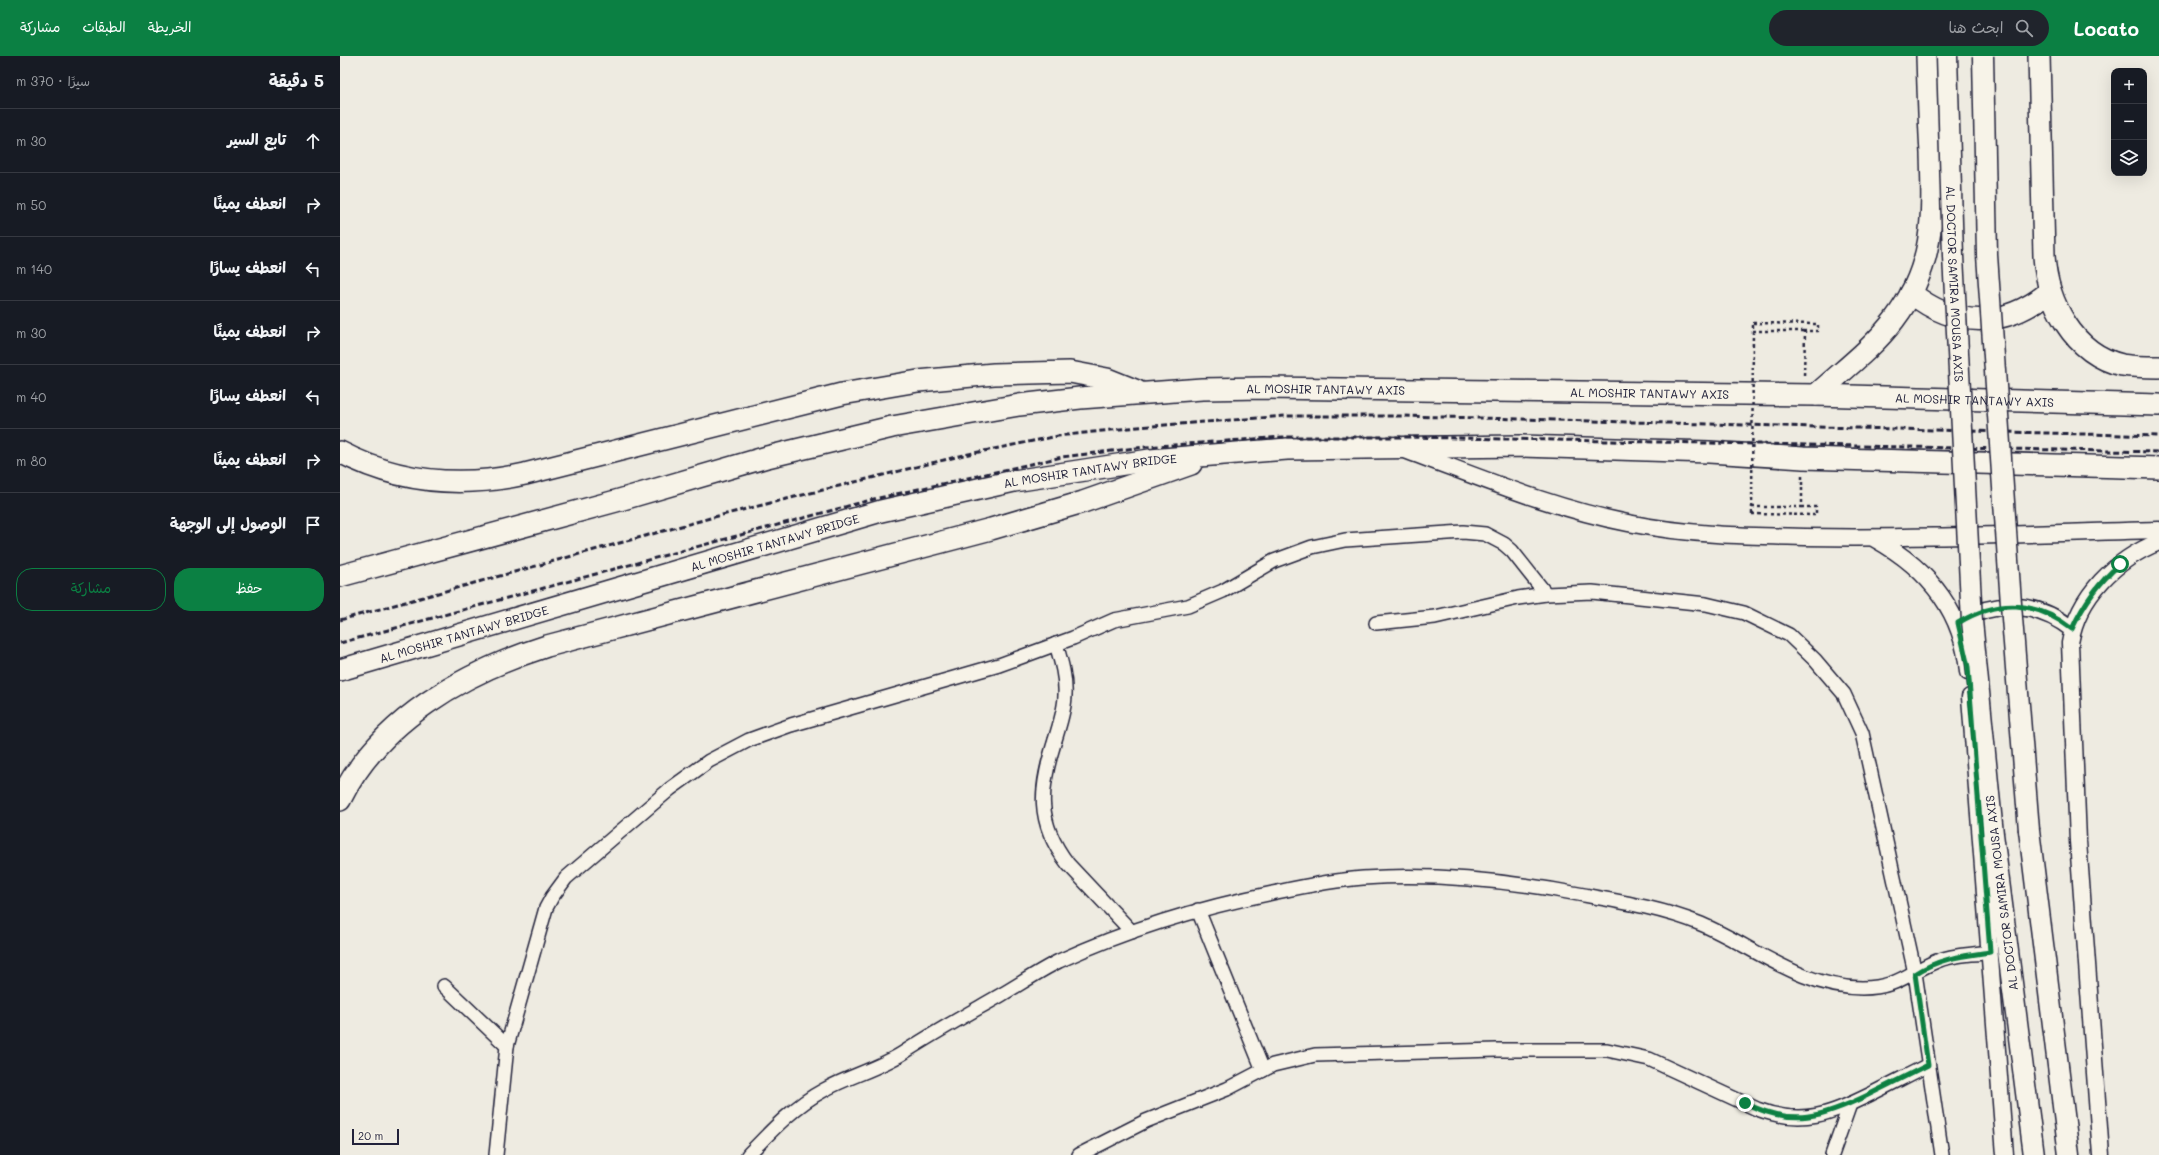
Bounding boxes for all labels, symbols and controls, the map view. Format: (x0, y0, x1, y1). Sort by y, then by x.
search box (1769, 10, 2049, 46)
text: Locato (2073, 16, 2139, 41)
text: مشاركة (20, 17, 60, 36)
text: الطبقات (82, 17, 126, 36)
text: الخريطة (148, 17, 191, 36)
text: ابحث هنا (1948, 17, 2003, 37)
icon: search (2013, 17, 2035, 39)
map controls (2111, 68, 2147, 176)
button: + (2111, 68, 2147, 104)
text: 5 دقيقة (269, 69, 324, 91)
text: سيرًا · 370 m (16, 72, 90, 89)
button: − (2111, 104, 2147, 140)
text: تابع السير (227, 129, 286, 149)
icon: ahead (302, 130, 324, 152)
text: 30 m (16, 132, 46, 149)
button: layers (2111, 140, 2147, 176)
street label: AL DOCTOR SAMIRA MOUSA AXIS (1943, 185, 1968, 383)
text: انعطف يمينًا (214, 193, 286, 213)
icon: right (302, 194, 324, 216)
text: 50 m (16, 196, 46, 213)
text: انعطف يسارًا (210, 257, 286, 277)
icon: left (302, 258, 324, 280)
text: 140 m (16, 260, 52, 277)
text: انعطف يمينًا (214, 321, 286, 341)
icon: right (302, 322, 324, 344)
text: 30 m (16, 324, 46, 341)
street label: AL MOSHIR TANTAWY AXIS (1246, 380, 1405, 398)
street label: AL MOSHIR TANTAWY AXIS (1570, 384, 1729, 402)
text: انعطف يسارًا (210, 385, 286, 405)
icon: left (302, 386, 324, 408)
text: 40 m (16, 388, 46, 405)
street label: AL MOSHIR TANTAWY AXIS (1895, 389, 2054, 410)
text: انعطف يمينًا (214, 449, 286, 469)
icon: right (302, 450, 324, 472)
street label: AL MOSHIR TANTAWY BRIDGE (1002, 450, 1177, 491)
text: 80 m (16, 452, 46, 469)
street label: AL MOSHIR TANTAWY BRIDGE (688, 510, 861, 575)
text: الوصول إلى الوجهة (170, 513, 286, 533)
icon: arrive (302, 514, 324, 536)
route start (2111, 555, 2129, 573)
button: مشاركة (16, 568, 166, 611)
button: حفظ (174, 568, 324, 611)
street label: AL MOSHIR TANTAWY BRIDGE (377, 601, 550, 666)
street label: AL DOCTOR SAMIRA MOUSA AXIS (1981, 794, 2021, 991)
route end (1736, 1094, 1754, 1112)
scale bar (352, 1127, 399, 1146)
text: 20 m (358, 1128, 383, 1143)

